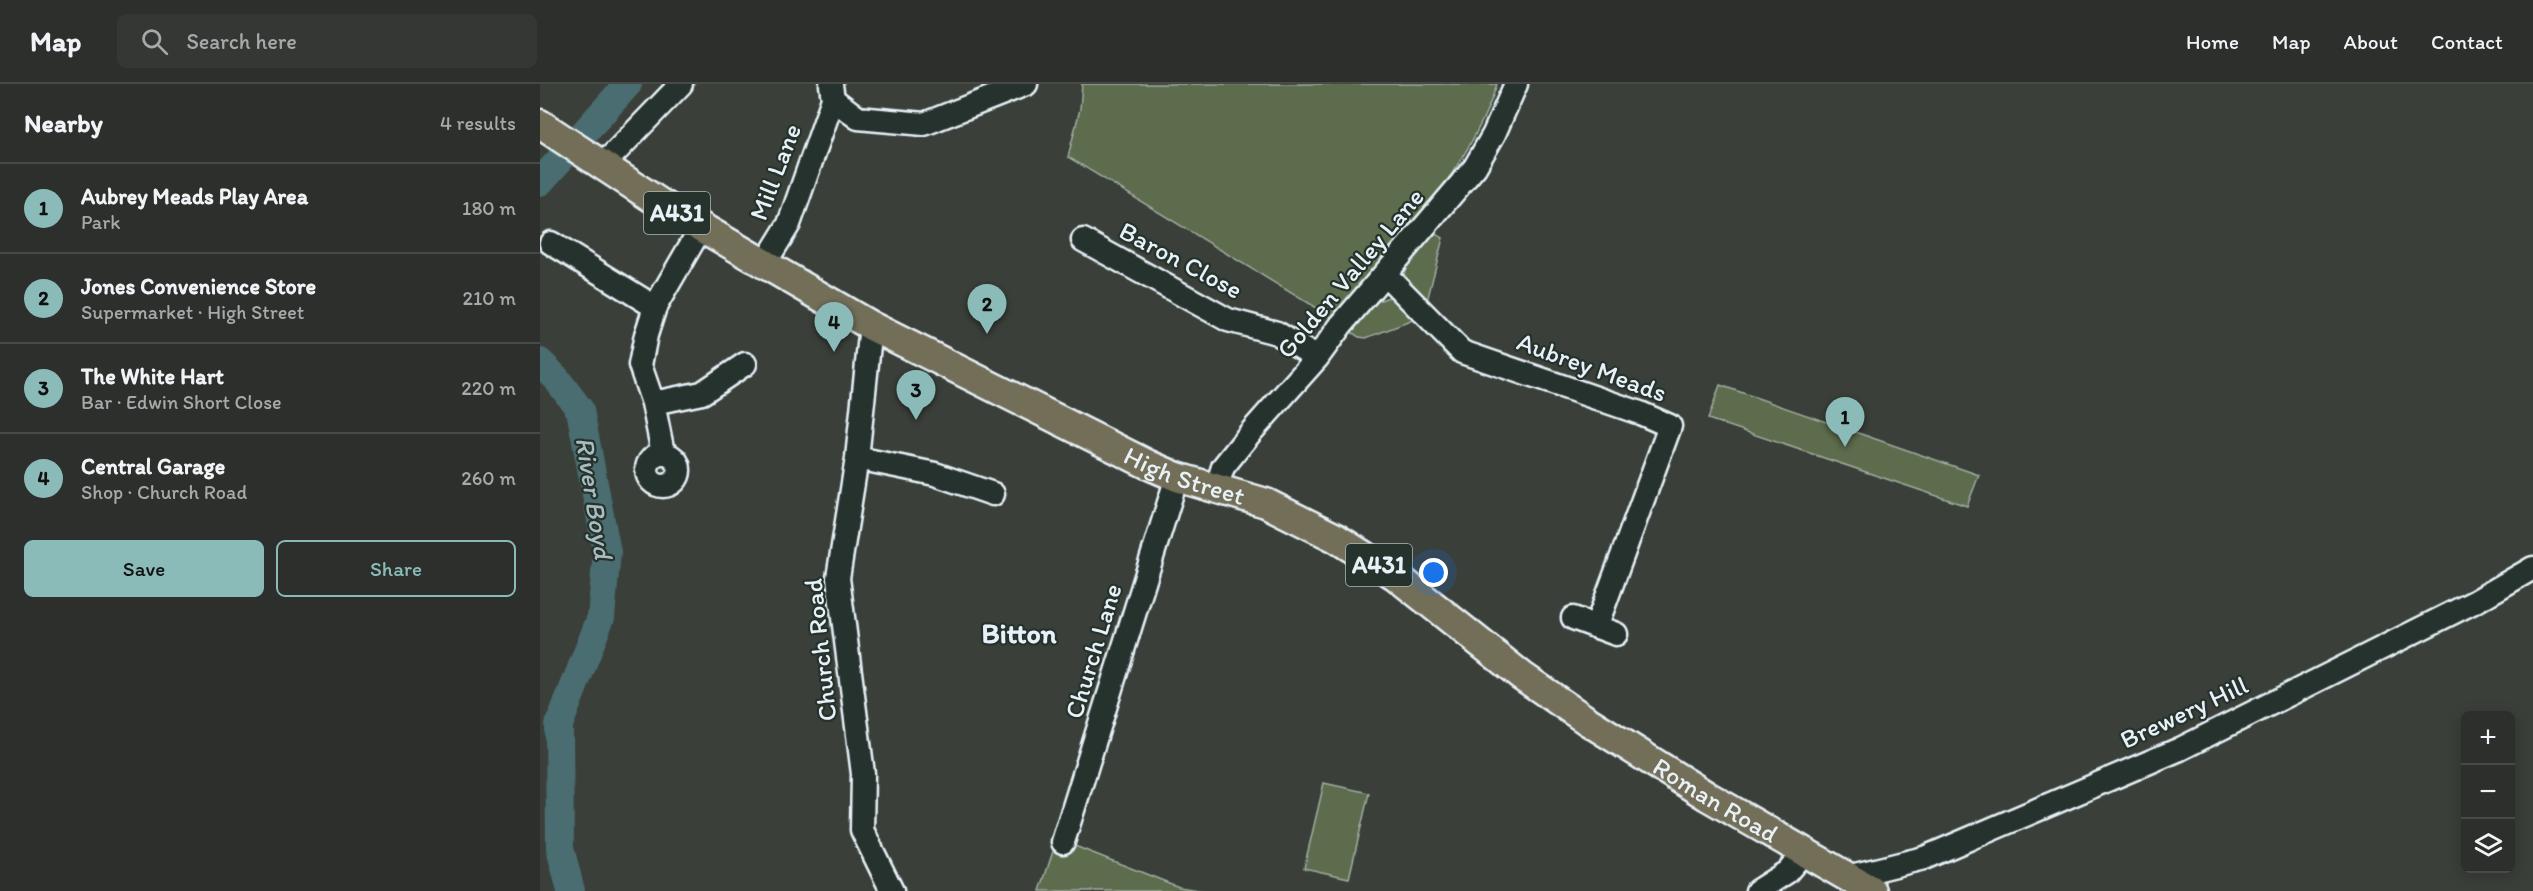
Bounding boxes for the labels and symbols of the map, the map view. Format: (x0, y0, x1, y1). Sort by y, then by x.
street label: Mill Lane (742, 119, 808, 225)
street label: Golden Valley Lane (1269, 181, 1431, 365)
road number: A431 (644, 192, 710, 234)
street label: Baron Close (1114, 214, 1248, 306)
pin: 2 (968, 284, 1006, 334)
pin: 4 (814, 302, 854, 352)
street label: Aubrey Meads (1513, 325, 1671, 409)
pin: 3 (896, 370, 935, 420)
pin: 1 (1826, 398, 1864, 447)
water label: River Boyd (569, 434, 621, 563)
street label: High Street (1119, 439, 1249, 512)
road number: A431 (1346, 544, 1412, 586)
your location (1419, 558, 1448, 587)
street label: Church Road (797, 577, 843, 723)
street label: Church Lane (1057, 580, 1129, 722)
district label: Bitton (981, 616, 1057, 650)
street label: Brewery Hill (2115, 668, 2253, 756)
street label: Roman Road (1647, 750, 1784, 850)

